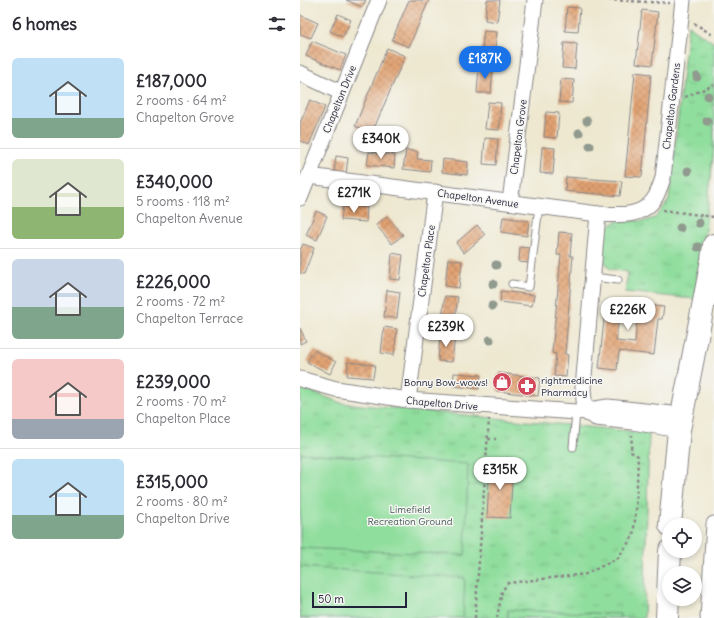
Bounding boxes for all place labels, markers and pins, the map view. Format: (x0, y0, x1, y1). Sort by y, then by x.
pin: £187K (457, 46, 513, 80)
pin: £340K (353, 126, 409, 160)
pin: £271K (326, 180, 382, 214)
pin: £226K (600, 297, 656, 331)
pin: £239K (418, 314, 474, 348)
shop icon: Bonny Bow-wows! (491, 371, 513, 393)
place label: rightmedicine Pharmacy (541, 374, 603, 399)
pharmacy icon: rightmedicine Pharmacy (516, 375, 538, 397)
place label: Bonny Bow-wows! (404, 376, 488, 389)
pin: £315K (472, 457, 528, 491)

